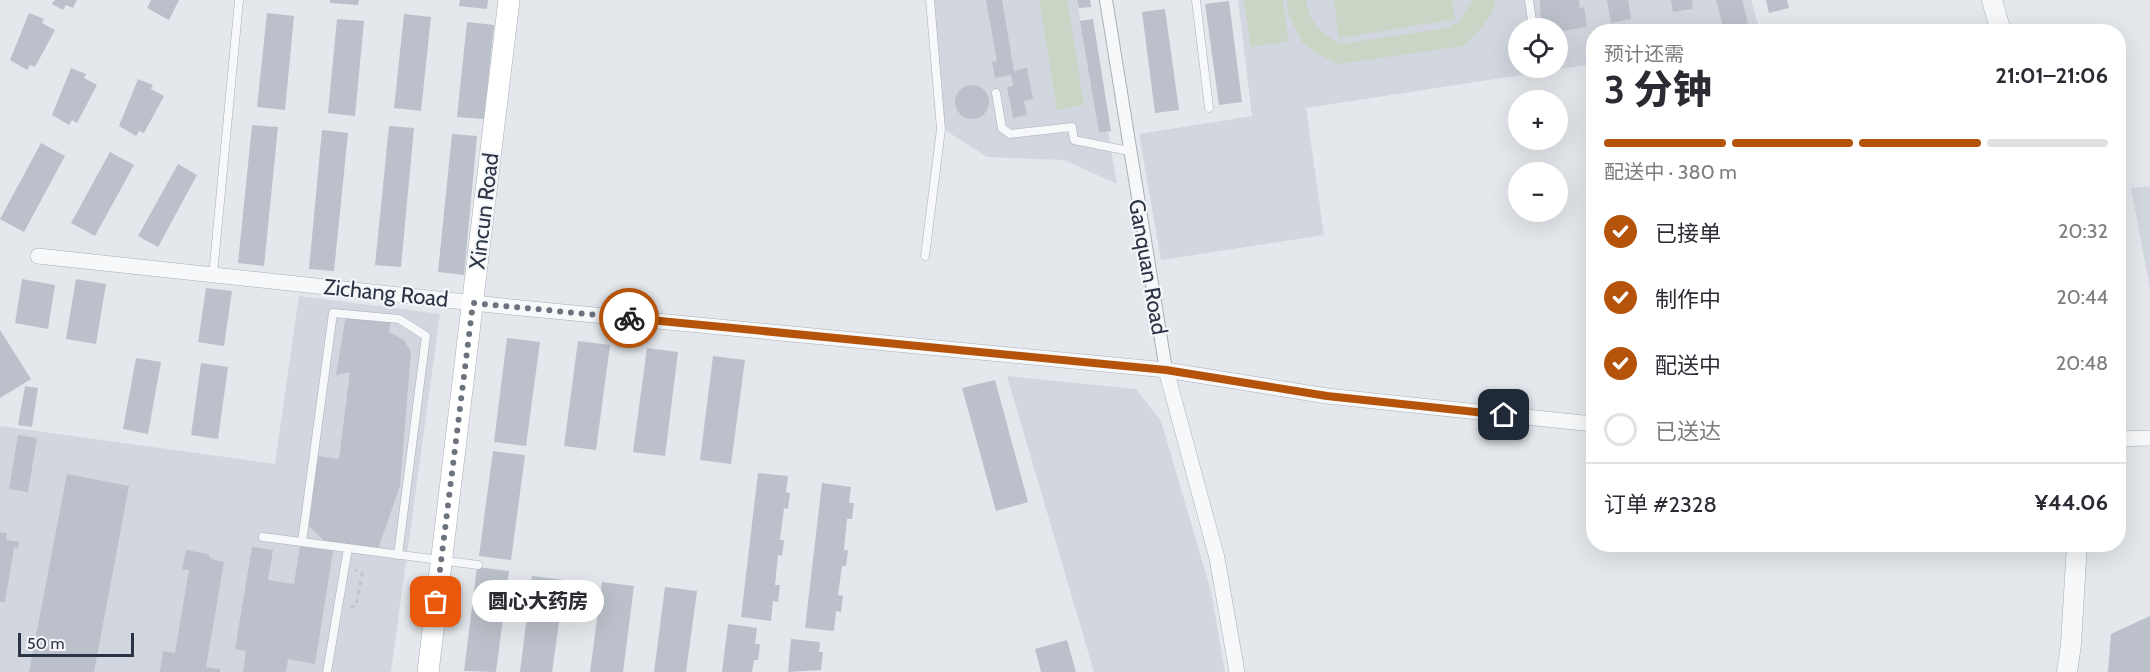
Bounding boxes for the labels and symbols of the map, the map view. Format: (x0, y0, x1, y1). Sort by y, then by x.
street label: Xincun Road (463, 151, 505, 271)
street label: Ganquan Road (1123, 197, 1173, 337)
street label: Zichang Road (322, 273, 450, 313)
courier (599, 288, 659, 348)
pin (1478, 389, 1529, 440)
pin (410, 576, 461, 627)
callout: 圆心大药房 (472, 581, 604, 623)
scale bar (18, 630, 134, 658)

